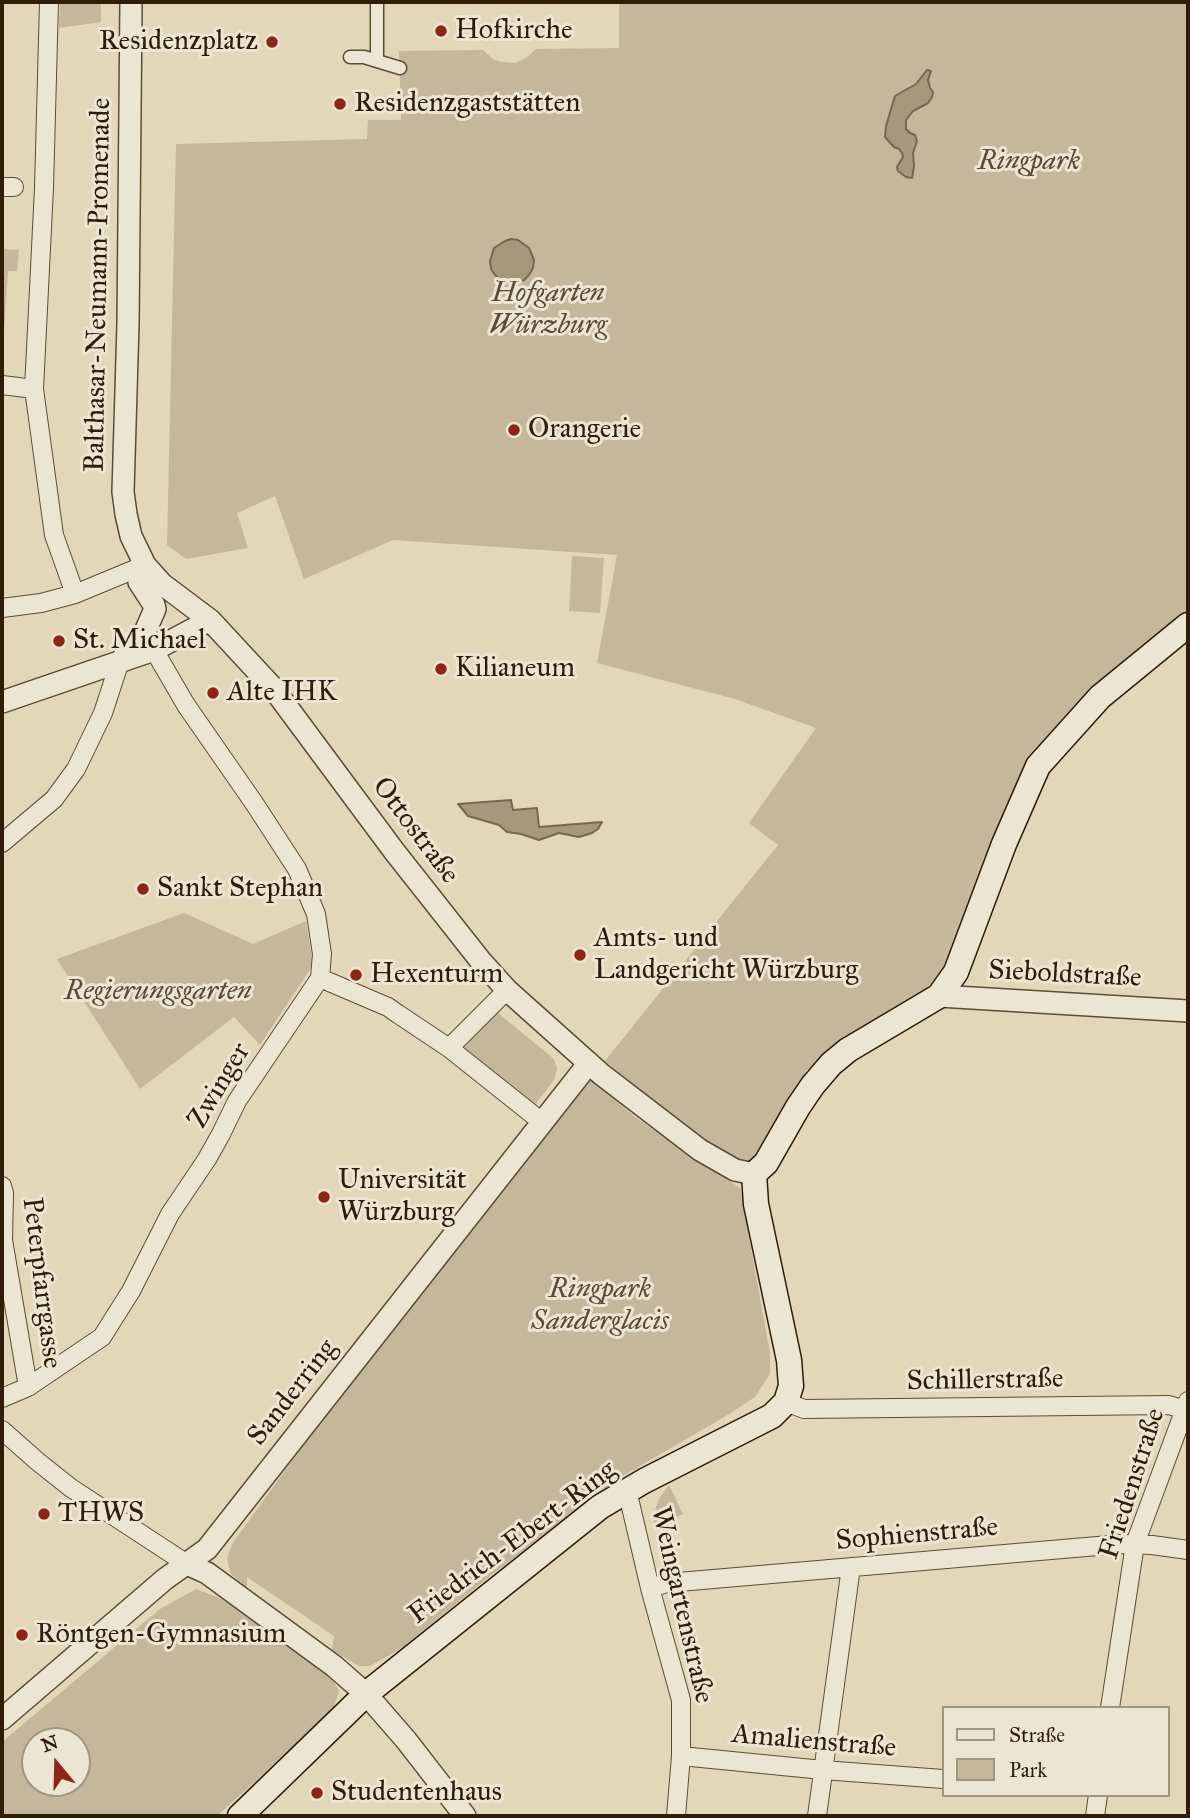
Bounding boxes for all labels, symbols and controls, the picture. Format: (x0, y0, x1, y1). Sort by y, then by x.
place label: Hofkirche (455, 14, 573, 48)
marker: Hofkirche (433, 23, 449, 39)
place label: Residenzplatz (99, 25, 258, 59)
marker: Residenzplatz (264, 34, 280, 50)
place label: Residenzgaststätten (354, 87, 580, 121)
marker: Residenzgaststätten (332, 96, 348, 112)
street label: Balthasar-Neumann-Promenade (79, 98, 119, 472)
park label: Ringpark (978, 145, 1080, 179)
park label: Hofgarten Würzburg (489, 277, 607, 343)
place label: Orangerie (528, 413, 641, 447)
marker: Orangerie (506, 422, 522, 438)
place label: St. Michael (73, 624, 206, 658)
marker: St. Michael (51, 633, 67, 649)
place label: Kilianeum (455, 652, 575, 686)
marker: Kilianeum (433, 661, 449, 677)
place label: Alte IHK (227, 676, 337, 710)
marker: Alte IHK (205, 685, 221, 701)
street label: Ottostraße (364, 771, 466, 891)
place label: Sankt Stephan (157, 872, 323, 906)
marker: Sankt Stephan (135, 881, 151, 897)
place label: Amts- und Landgericht Würzburg (594, 922, 858, 988)
marker: Amts- und Landgericht Würzburg (572, 947, 588, 963)
street label: Sieboldstraße (988, 954, 1142, 996)
place label: Hexenturm (370, 958, 503, 992)
marker: Hexenturm (348, 967, 364, 983)
park label: Regierungsgarten (64, 975, 252, 1009)
street label: Zwinger (182, 1037, 258, 1135)
place label: Universität Würzburg (338, 1164, 467, 1230)
marker: Universität Würzburg (316, 1189, 332, 1205)
street label: Peterpfarrgasse (14, 1195, 68, 1371)
park label: Ringpark Sanderglacis (531, 1273, 669, 1339)
street label: Sanderring (241, 1333, 345, 1453)
street label: Schillerstraße (906, 1363, 1064, 1399)
street label: Friedenstraße (1093, 1404, 1173, 1564)
street label: Friedrich-Ebert-Ring (403, 1454, 623, 1632)
place label: THWS (58, 1497, 144, 1531)
street label: Weingartenstraße (642, 1503, 720, 1707)
marker: THWS (36, 1506, 52, 1522)
street label: Sophienstraße (834, 1511, 1000, 1559)
place label: Röntgen-Gymnasium (36, 1618, 286, 1652)
marker: Röntgen-Gymnasium (14, 1627, 30, 1643)
legend (942, 1706, 1169, 1797)
street label: Amalienstraße (730, 1718, 898, 1766)
text: Straße (1009, 1722, 1065, 1748)
north arrow (21, 1727, 91, 1797)
text: N (38, 1730, 61, 1757)
text: Park (1009, 1757, 1047, 1783)
place label: Studentenhaus (331, 1776, 502, 1810)
marker: Studentenhaus (309, 1785, 325, 1801)

